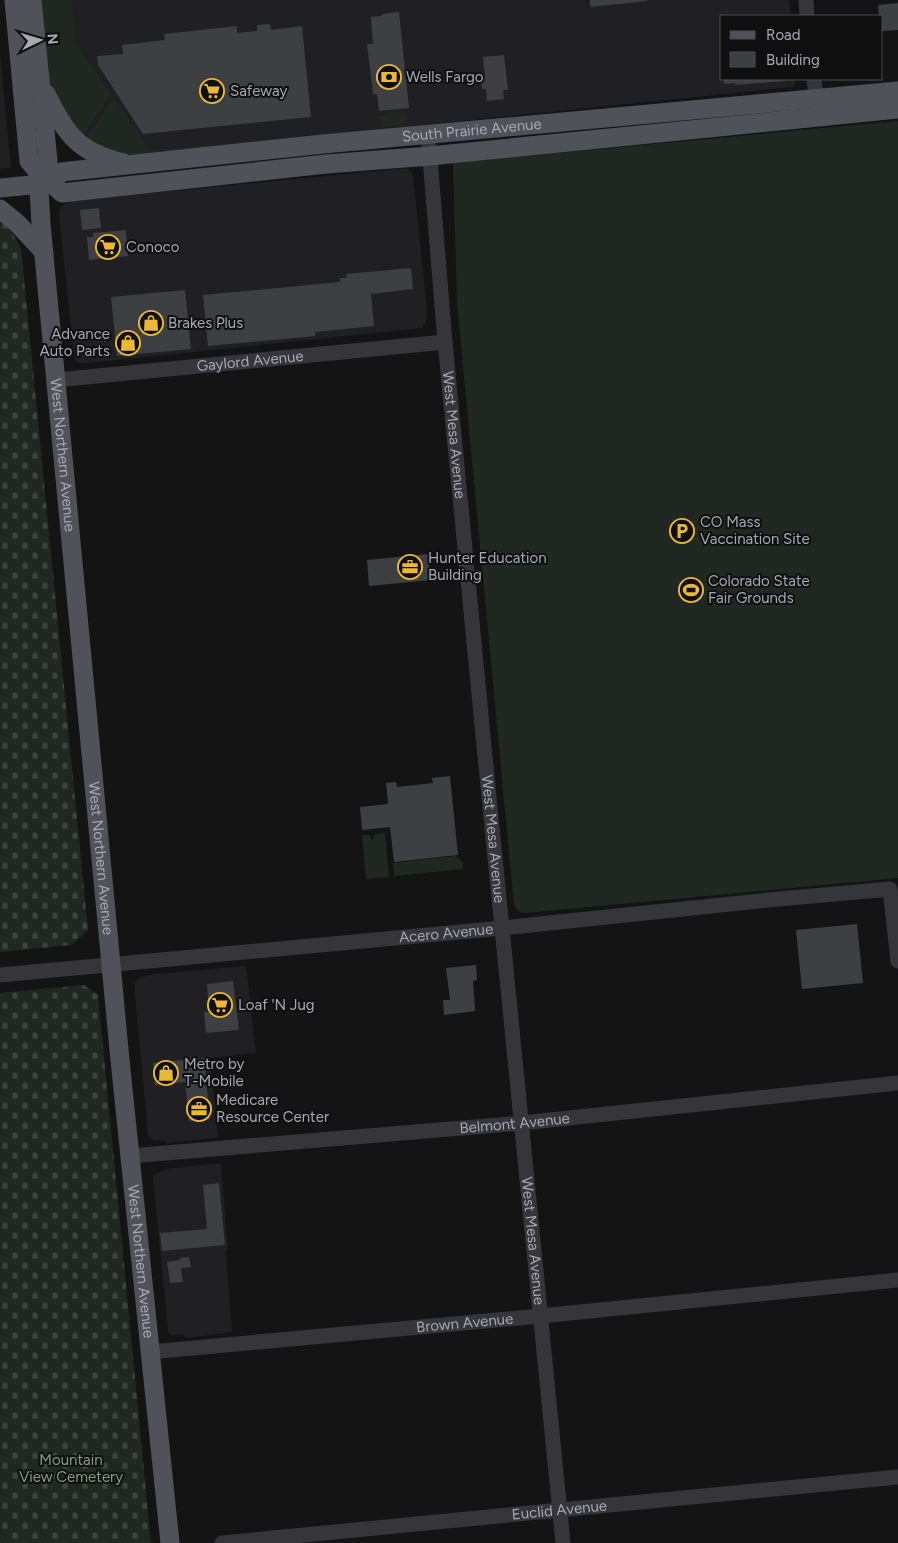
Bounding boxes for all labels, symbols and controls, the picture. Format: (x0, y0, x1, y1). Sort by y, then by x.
north arrow (15, 15, 65, 65)
legend (720, 15, 883, 80)
text: Road (766, 26, 801, 44)
text: N (44, 33, 61, 45)
text: Building (766, 51, 820, 69)
bank icon: Wells Fargo (376, 64, 402, 90)
place label: Wells Fargo (406, 68, 484, 86)
supermarket icon: Safeway (199, 78, 225, 104)
place label: Safeway (230, 82, 287, 100)
street label: South Prairie Avenue (401, 115, 542, 146)
supermarket icon: Conoco (95, 234, 121, 260)
place label: Conoco (126, 238, 180, 256)
shop icon: Brakes Plus (138, 310, 164, 336)
place label: Brakes Plus (168, 314, 243, 332)
place label: Advance Auto Parts (40, 325, 110, 360)
shop icon: Advance Auto Parts (115, 330, 141, 356)
street label: Gaylord Avenue (196, 347, 304, 375)
street label: West Mesa Avenue (439, 370, 469, 500)
street label: West Northern Avenue (47, 377, 79, 532)
place label: CO Mass Vaccination Site (700, 513, 810, 548)
parking icon: CO Mass Vaccination Site (669, 518, 695, 544)
place label: Hunter Education Building (428, 549, 547, 584)
office icon: Hunter Education Building (397, 554, 423, 580)
place label: Colorado State Fair Grounds (708, 572, 810, 607)
sports icon: Colorado State Fair Grounds (678, 577, 704, 603)
street label: West Mesa Avenue (478, 774, 508, 904)
street label: West Northern Avenue (85, 781, 117, 936)
street label: Acero Avenue (398, 920, 494, 947)
supermarket icon: Loaf 'N Jug (207, 992, 233, 1018)
place label: Loaf 'N Jug (238, 996, 315, 1014)
place label: Metro by T-Mobile (184, 1055, 245, 1090)
shop icon: Metro by T-Mobile (153, 1060, 179, 1086)
place label: Medicare Resource Center (216, 1091, 329, 1126)
office icon: Medicare Resource Center (186, 1096, 212, 1122)
street label: Belmont Avenue (459, 1109, 571, 1137)
street label: West Mesa Avenue (518, 1176, 548, 1306)
street label: West Northern Avenue (124, 1184, 158, 1339)
street label: Brown Avenue (415, 1310, 514, 1336)
park label: Mountain View Cemetery (19, 1451, 123, 1486)
street label: Euclid Avenue (511, 1496, 608, 1524)

